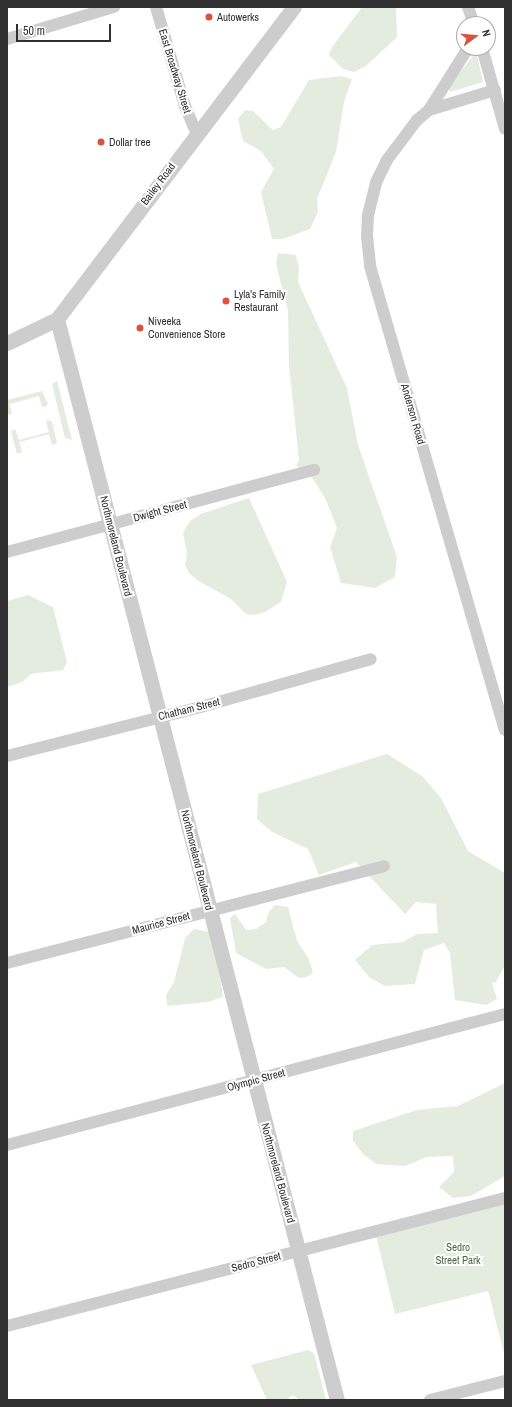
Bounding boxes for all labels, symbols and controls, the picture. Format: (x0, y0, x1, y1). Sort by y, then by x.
place label: Autowerks (217, 10, 259, 24)
marker: Autowerks (204, 12, 214, 22)
scale bar (18, 16, 113, 42)
north arrow (456, 16, 496, 56)
text: 50 m (23, 23, 45, 39)
street label: East Broadway Street (156, 27, 194, 115)
text: N (479, 28, 494, 38)
place label: Dollar tree (109, 135, 151, 149)
marker: Dollar tree (96, 137, 106, 147)
street label: Bailey Road (138, 160, 178, 208)
place label: Lyla's Family Restaurant (234, 288, 286, 314)
marker: Lyla's Family Restaurant (221, 296, 231, 306)
place label: Niveeka Convenience Store (148, 315, 225, 341)
marker: Niveeka Convenience Store (135, 323, 145, 333)
street label: Anderson Road (398, 382, 428, 446)
street label: Northmoreland Boulevard (97, 495, 135, 597)
street label: Dwight Street (132, 498, 188, 524)
street label: Chatham Street (157, 695, 221, 723)
street label: Northmoreland Boulevard (178, 809, 216, 911)
street label: Maurice Street (131, 909, 191, 937)
street label: Olympic Street (225, 1066, 287, 1094)
street label: Northmoreland Boulevard (258, 1122, 298, 1224)
park label: Sedro Street Park (435, 1241, 481, 1267)
street label: Sedro Street (230, 1249, 282, 1275)

